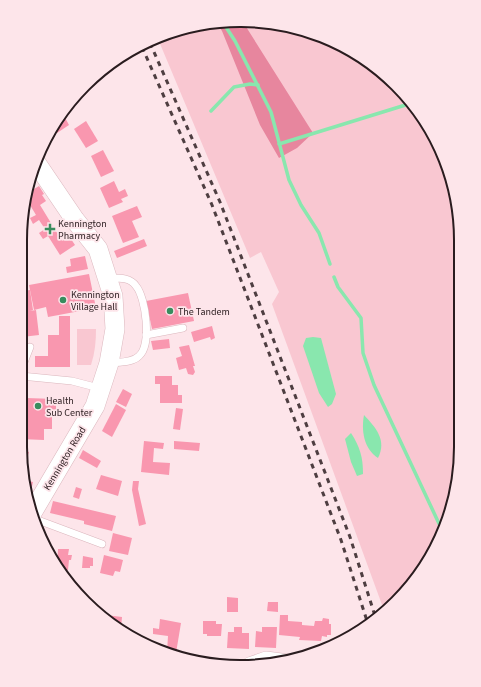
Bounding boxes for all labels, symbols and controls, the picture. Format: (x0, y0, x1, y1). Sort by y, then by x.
place label: Kennington Pharmacy (58, 217, 107, 243)
marker: Kennington Pharmacy (45, 224, 55, 234)
place label: Kennington Village Hall (71, 288, 120, 314)
marker: Kennington Village Hall (58, 295, 68, 305)
place label: The Tandem (178, 305, 230, 319)
marker: The Tandem (165, 306, 175, 316)
place label: Health Sub Center (46, 394, 93, 420)
marker: Health Sub Center (33, 401, 43, 411)
street label: Kennington Road (40, 424, 89, 493)

